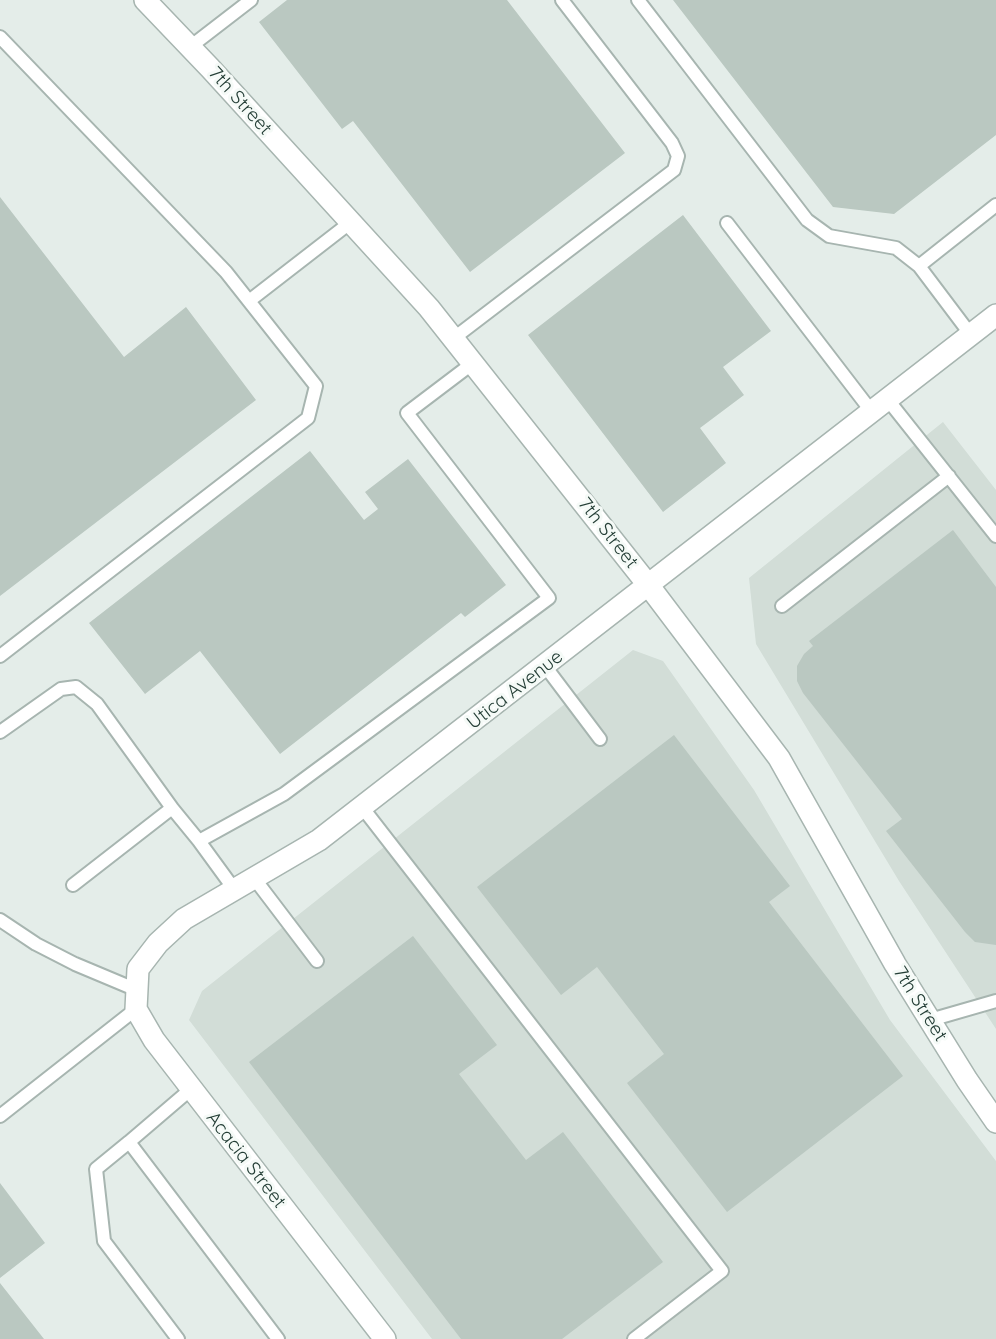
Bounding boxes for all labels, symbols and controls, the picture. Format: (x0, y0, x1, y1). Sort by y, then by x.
street label: 7th Street (203, 62, 277, 140)
street label: 7th Street (573, 493, 643, 573)
street label: Utica Avenue (462, 645, 568, 735)
street label: 7th Street (888, 962, 952, 1046)
street label: Acacia Street (201, 1107, 291, 1213)

